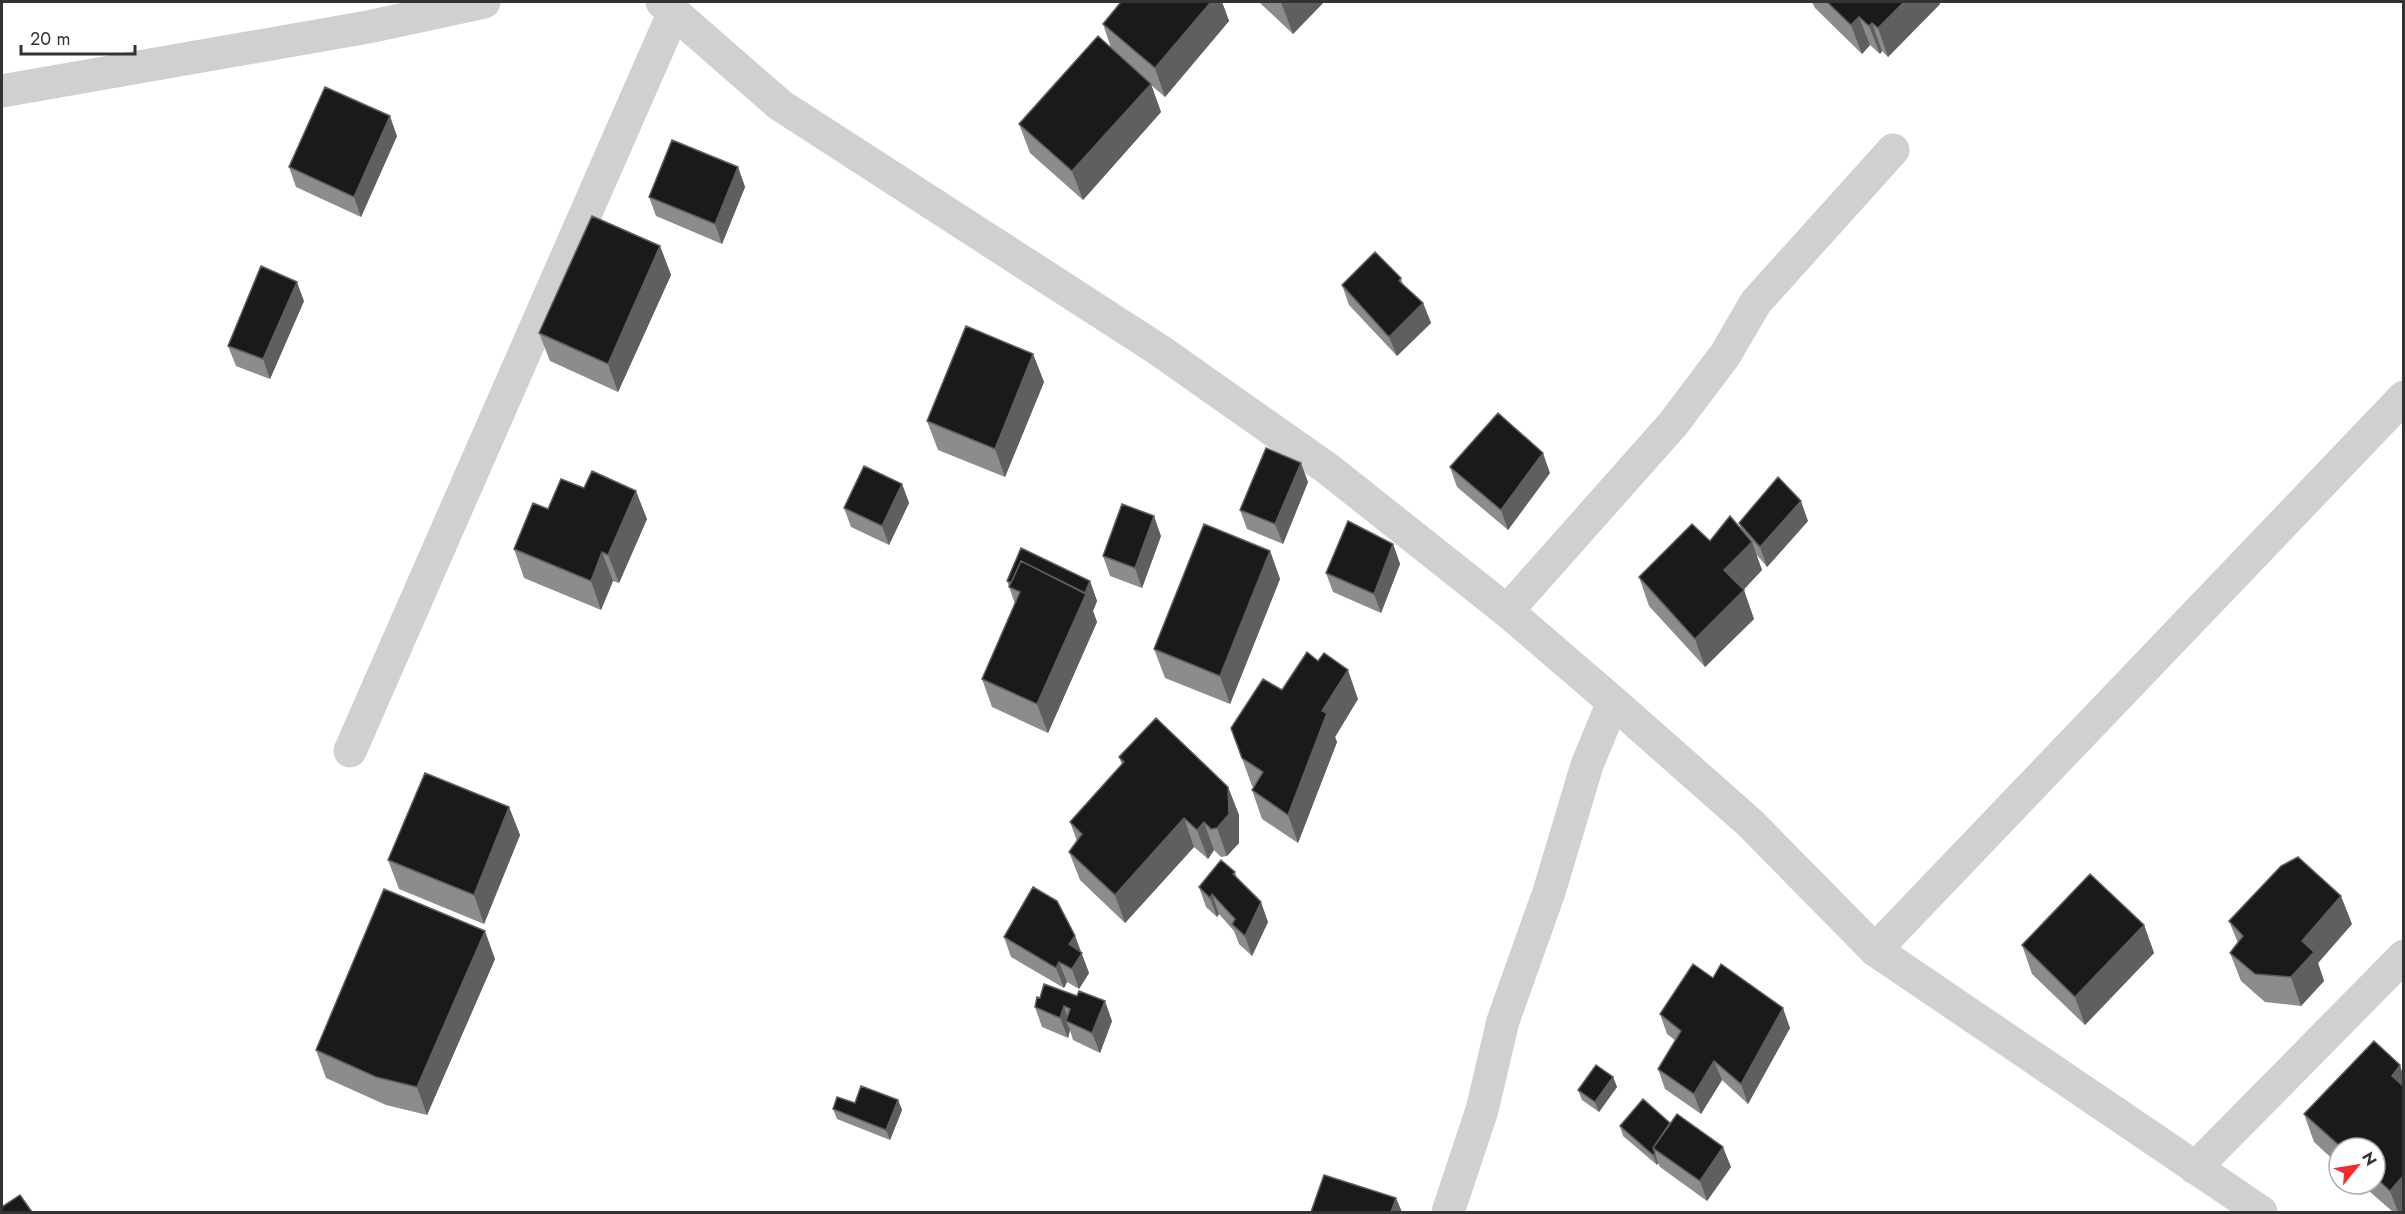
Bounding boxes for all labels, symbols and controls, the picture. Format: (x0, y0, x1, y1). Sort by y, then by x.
scale bar (21, 18, 135, 56)
text: 20 m (30, 26, 70, 52)
north arrow (2327, 1136, 2387, 1196)
text: N (2356, 1147, 2383, 1170)

